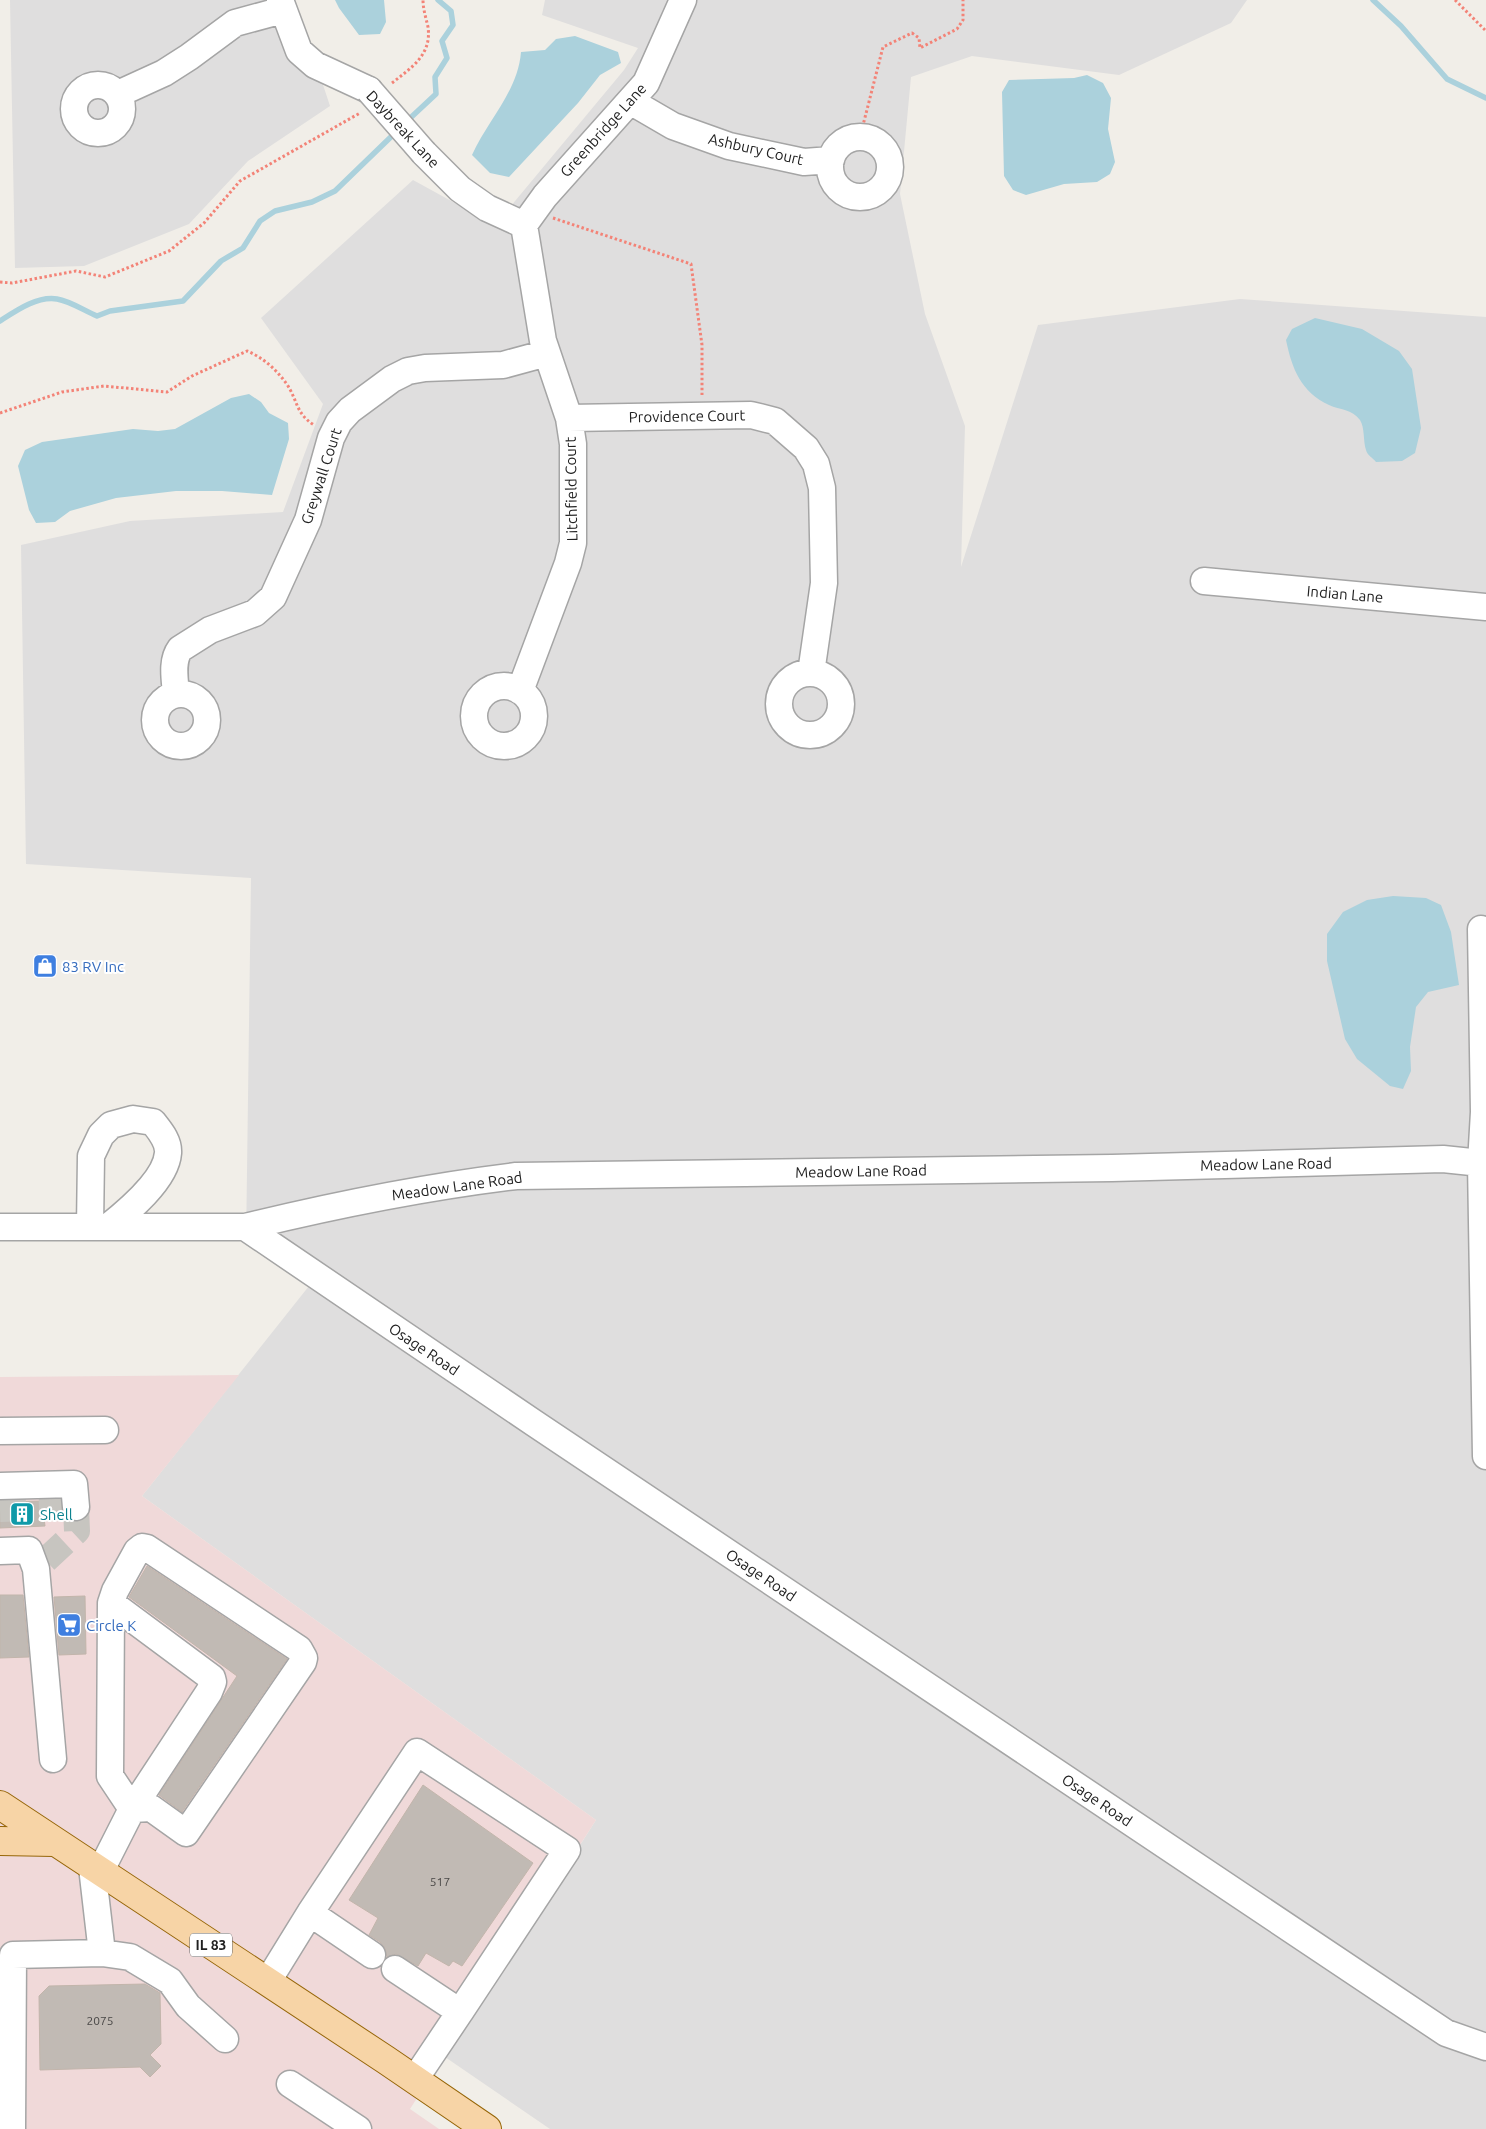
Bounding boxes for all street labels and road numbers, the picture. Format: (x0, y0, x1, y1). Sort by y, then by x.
street label: Greenbridge Lane (556, 80, 650, 180)
street label: Daybreak Lane (363, 87, 443, 171)
street label: Ashbury Court (707, 130, 805, 168)
street label: Providence Court (629, 406, 746, 426)
street label: Greywall Court (297, 426, 345, 526)
street label: Litchfield Court (562, 436, 580, 541)
street label: Indian Lane (1306, 582, 1384, 606)
street label: Meadow Lane Road (1200, 1154, 1332, 1174)
street label: Meadow Lane Road (795, 1161, 927, 1181)
street label: Meadow Lane Road (391, 1168, 523, 1204)
street label: Osage Road (386, 1319, 462, 1379)
street label: Osage Road (723, 1545, 799, 1605)
street label: Osage Road (1059, 1770, 1135, 1830)
road number: IL 83 (190, 1934, 232, 1956)

